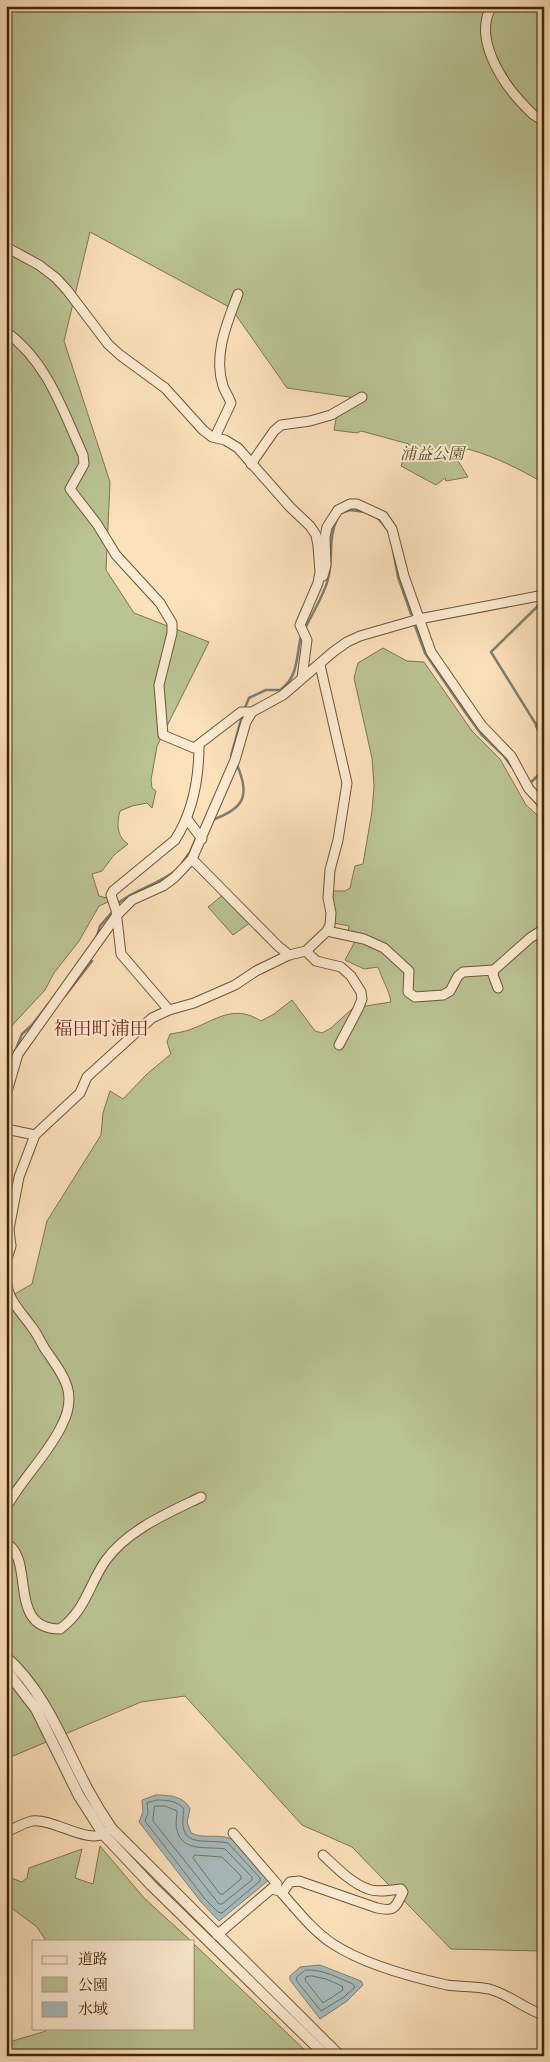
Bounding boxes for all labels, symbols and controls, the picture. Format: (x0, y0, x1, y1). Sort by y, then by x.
park label: 浦益公園 (400, 443, 467, 464)
district label: 福田町浦田 (53, 1016, 149, 1041)
legend (32, 1940, 195, 2030)
text: 道路 (78, 1949, 108, 1968)
text: 公園 (78, 1975, 108, 1994)
text: 水域 (78, 1999, 108, 2018)

